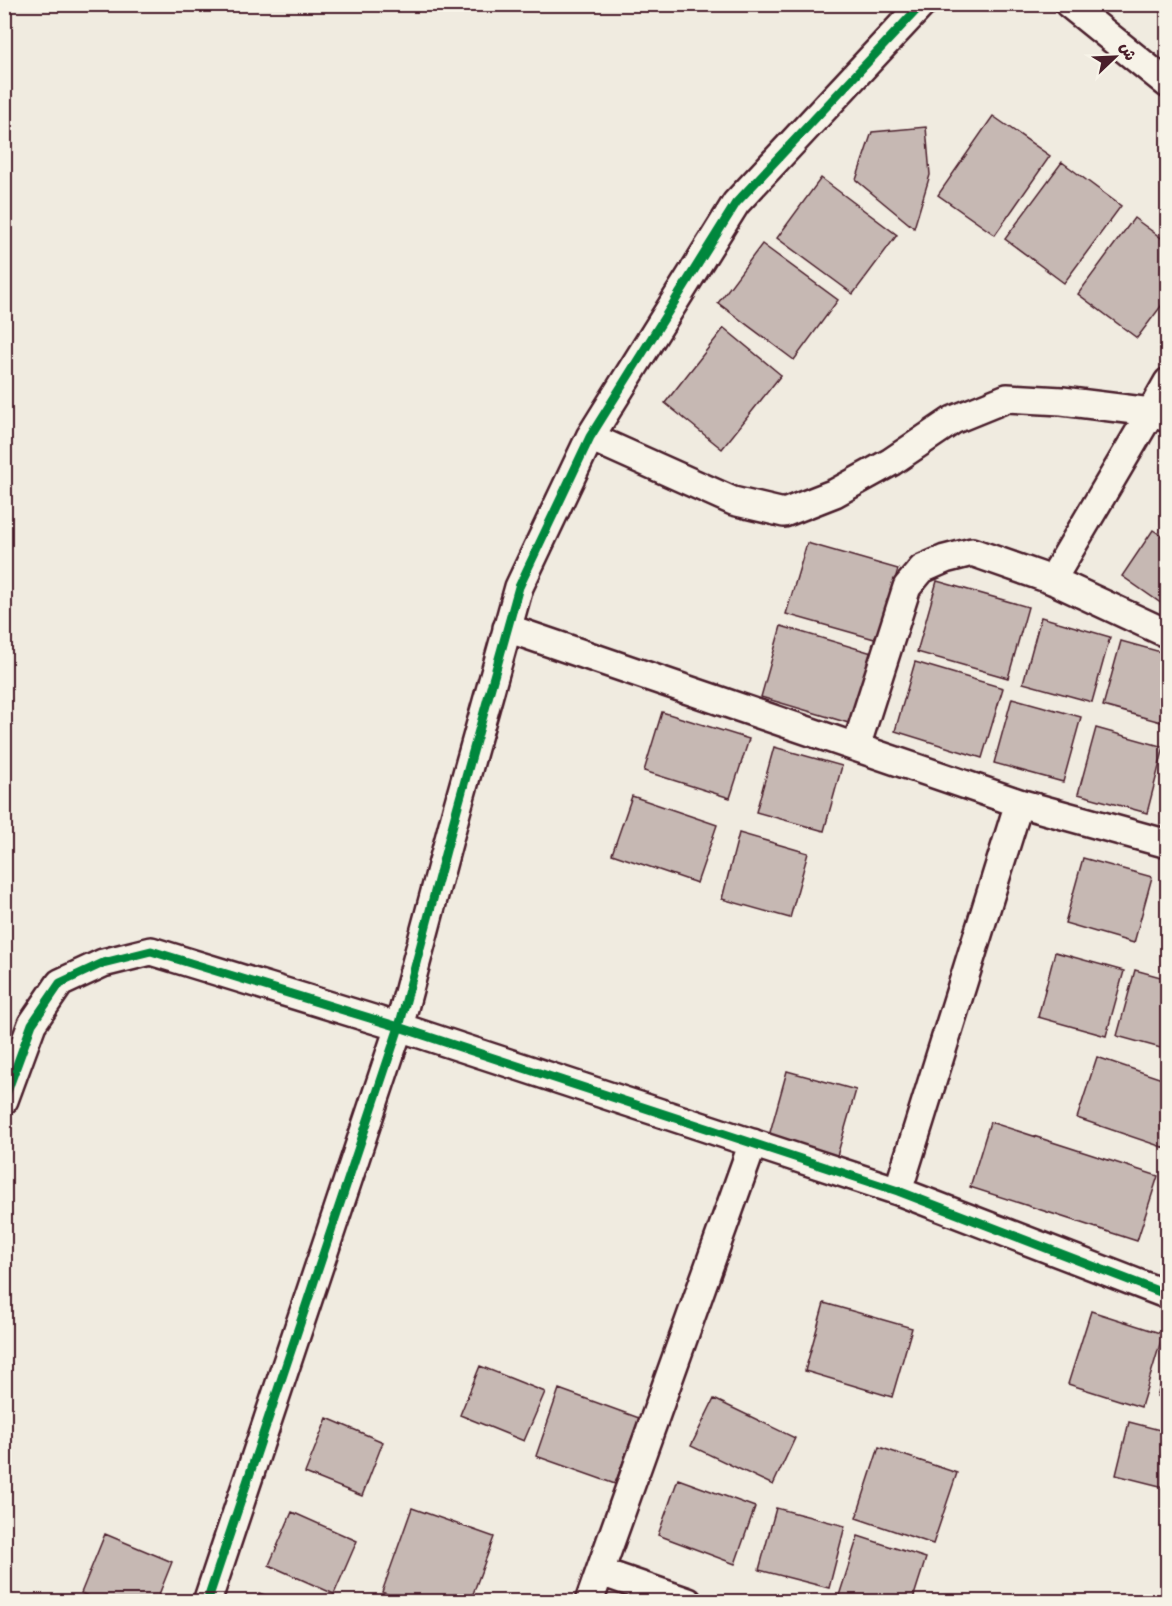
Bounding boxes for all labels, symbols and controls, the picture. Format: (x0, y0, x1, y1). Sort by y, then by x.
north arrow (1085, 27, 1145, 87)
text: ش (1112, 39, 1142, 65)

